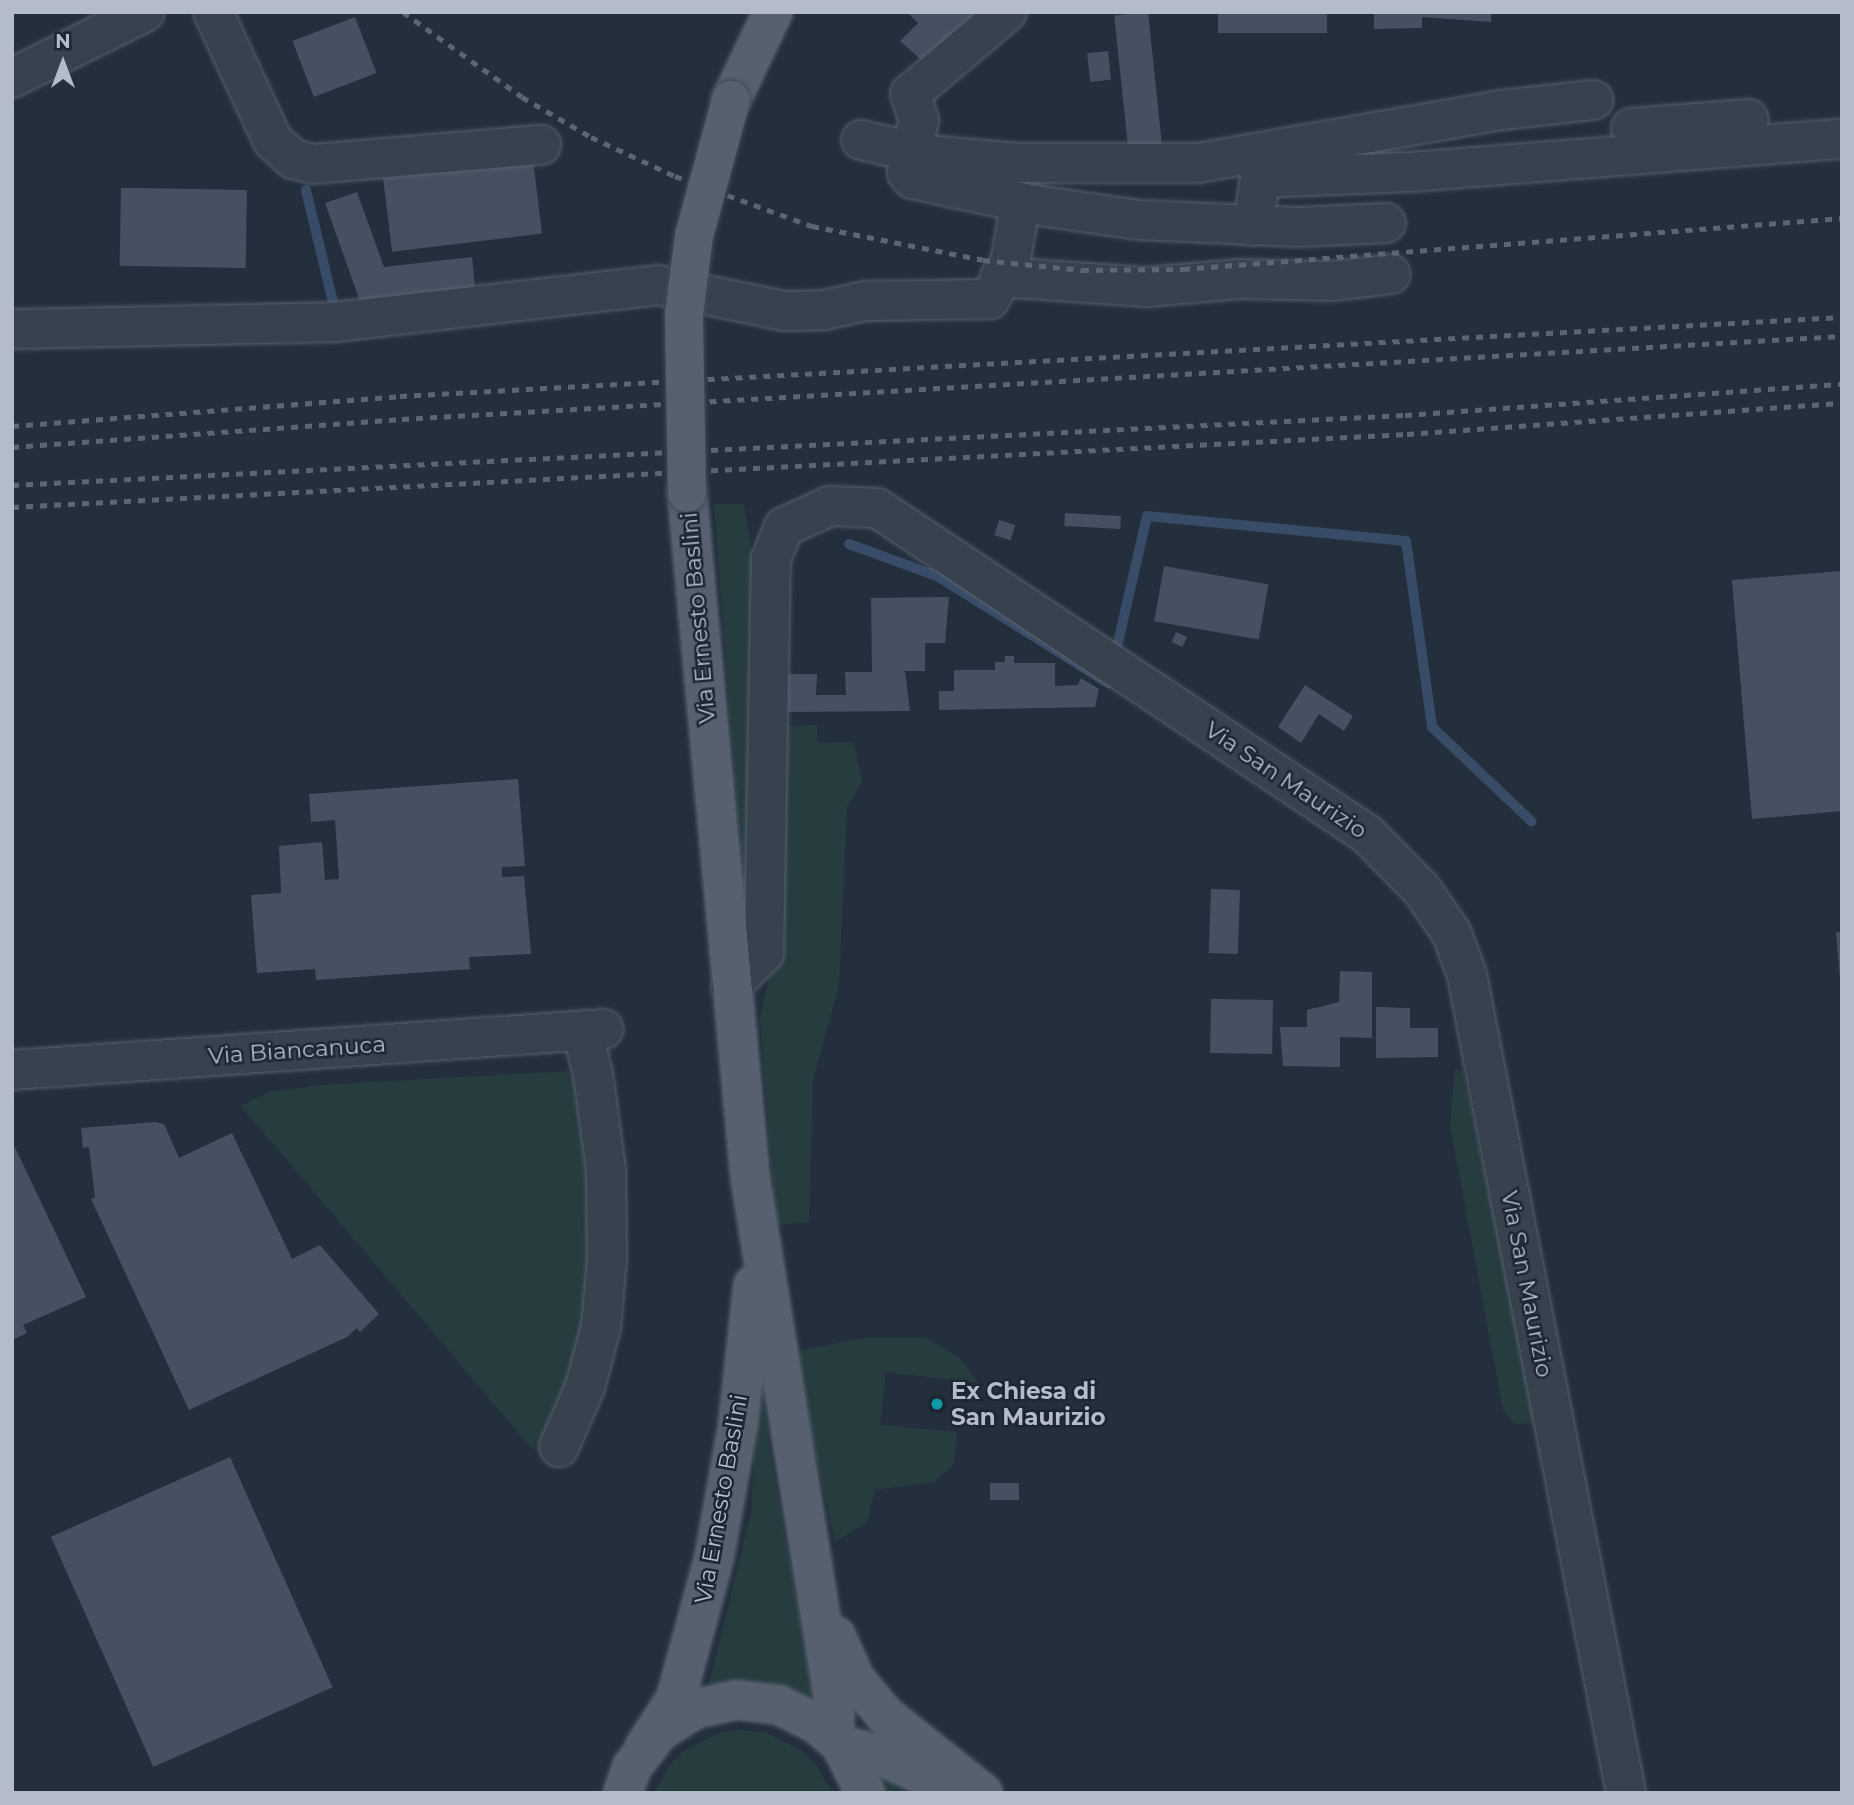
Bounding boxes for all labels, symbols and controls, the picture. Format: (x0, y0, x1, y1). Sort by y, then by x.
north arrow (28, 28, 98, 98)
text: N (55, 30, 71, 53)
street label: Via Ernesto Baslini (675, 511, 721, 725)
street label: Via San Maurizio (1200, 716, 1372, 844)
street label: Via Biancanuca (207, 1030, 387, 1070)
street label: Via San Maurizio (1495, 1188, 1559, 1380)
place label: Ex Chiesa di San Maurizio (951, 1377, 1105, 1431)
street label: Via Ernesto Baslini (689, 1392, 753, 1606)
marker: Ex Chiesa di San Maurizio (929, 1396, 945, 1412)

